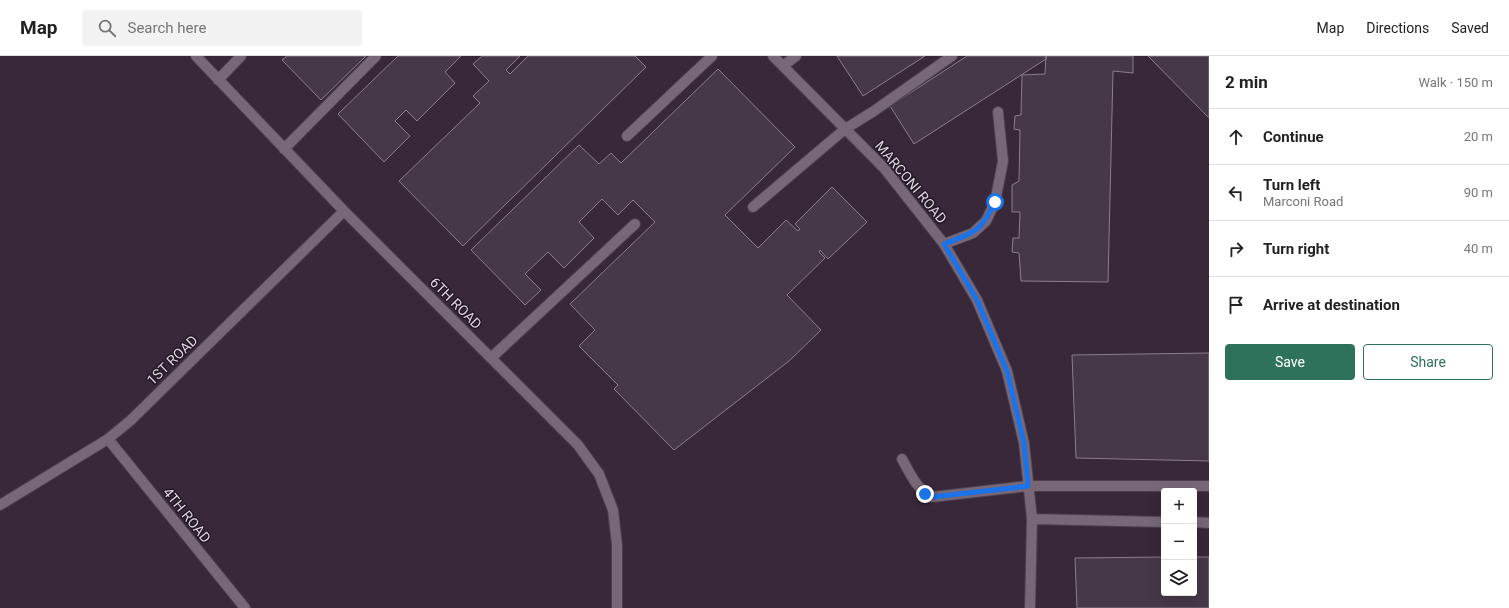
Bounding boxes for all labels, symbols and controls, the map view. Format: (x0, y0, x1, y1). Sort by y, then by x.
search box (82, 10, 362, 46)
text: Map (20, 16, 58, 39)
icon: search (96, 17, 118, 39)
text: Search here (128, 19, 206, 37)
text: Map (1317, 20, 1344, 36)
text: Directions (1366, 20, 1429, 36)
text: Saved (1451, 20, 1489, 36)
text: 2 min (1225, 72, 1268, 92)
text: Walk · 150 m (1418, 75, 1493, 90)
icon: ahead (1225, 126, 1247, 148)
text: Continue (1263, 128, 1324, 146)
text: 20 m (1464, 129, 1493, 144)
street label: MARCONI ROAD (872, 138, 950, 226)
text: Turn left (1263, 176, 1320, 194)
icon: left (1225, 182, 1247, 204)
text: 90 m (1464, 185, 1493, 200)
route start (986, 193, 1004, 211)
text: Marconi Road (1263, 194, 1343, 209)
icon: right (1225, 238, 1247, 260)
text: Turn right (1263, 240, 1329, 258)
text: 40 m (1464, 241, 1493, 256)
street label: 6TH ROAD (427, 274, 485, 332)
icon: arrive (1225, 294, 1247, 316)
text: Arrive at destination (1263, 296, 1400, 314)
street label: 1ST ROAD (143, 332, 201, 388)
button: Save (1225, 344, 1355, 380)
button: Share (1363, 344, 1493, 380)
street label: 4TH ROAD (160, 484, 214, 546)
route end (916, 485, 934, 503)
map controls (1161, 488, 1197, 596)
button: + (1161, 488, 1197, 524)
button: − (1161, 524, 1197, 560)
button: layers (1161, 560, 1197, 596)

